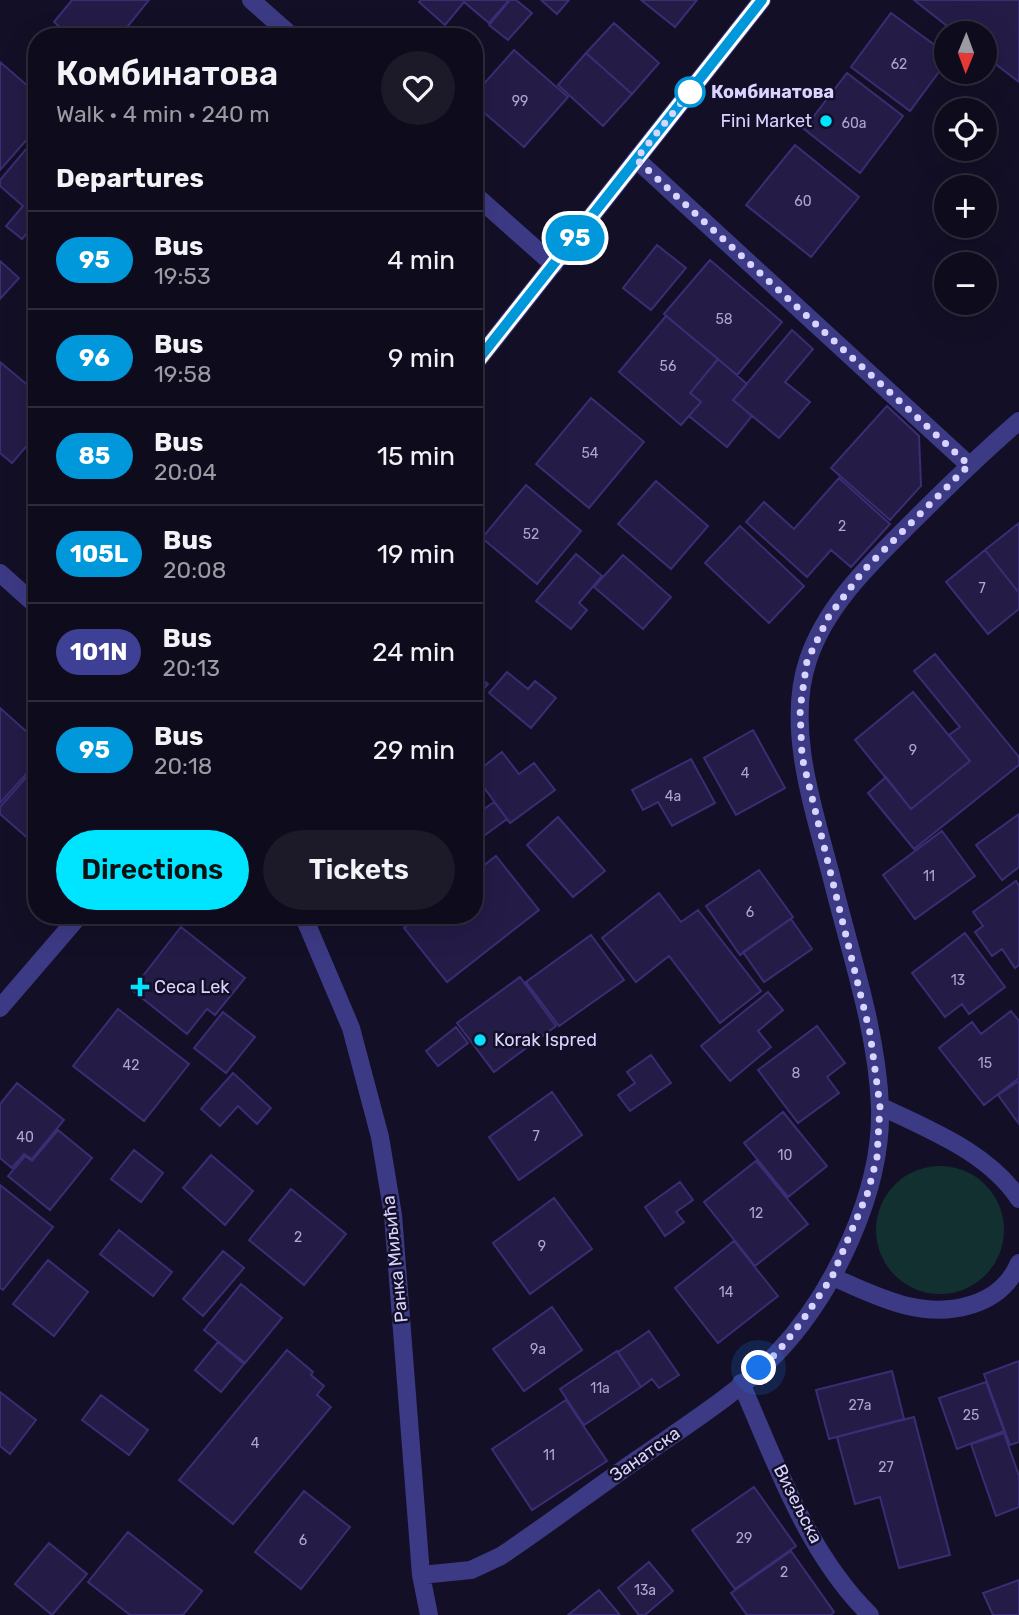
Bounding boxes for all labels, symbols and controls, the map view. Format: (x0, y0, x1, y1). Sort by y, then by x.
north arrow (934, 21, 998, 84)
map controls (934, 21, 997, 315)
button: heart (381, 51, 455, 125)
text: Комбинатова (56, 54, 278, 93)
house number: 62 (891, 56, 907, 73)
marker: Комбинатова (675, 77, 705, 107)
place label: Комбинатова (711, 81, 834, 103)
house number: 99 (512, 93, 528, 110)
button: locate (934, 98, 997, 161)
text: Walk · 4 min · 240 m (56, 100, 270, 128)
place label: Fini Market (720, 110, 812, 132)
marker: Fini Market (818, 113, 834, 129)
house number: 60a (841, 115, 867, 132)
text: Departures (56, 163, 204, 194)
button: + (934, 175, 997, 238)
house number: 60 (794, 193, 812, 210)
line badge: 95 (544, 215, 606, 261)
text: 95 (560, 224, 590, 252)
text: Bus (154, 231, 203, 262)
text: 4 min (387, 245, 455, 276)
text: 95 (79, 246, 110, 274)
button: − (934, 252, 997, 315)
text: 19:53 (154, 262, 211, 290)
house number: 58 (715, 311, 733, 328)
text: Bus (154, 329, 203, 360)
text: 9 min (388, 343, 455, 374)
text: 96 (79, 344, 110, 372)
house number: 56 (660, 358, 676, 375)
text: 19:58 (154, 360, 212, 388)
text: Bus (154, 427, 203, 458)
text: 15 min (377, 441, 455, 472)
text: 85 (79, 442, 110, 470)
house number: 54 (581, 445, 599, 462)
text: 20:04 (154, 458, 217, 486)
house number: 2 (838, 518, 846, 535)
text: Bus (163, 525, 212, 556)
house number: 52 (523, 526, 539, 543)
text: 19 min (377, 539, 455, 570)
text: 105L (70, 540, 128, 568)
text: 20:08 (163, 556, 226, 584)
house number: 7 (978, 580, 986, 597)
text: Bus (162, 623, 212, 654)
text: 24 min (372, 637, 455, 668)
text: 101N (70, 638, 127, 666)
text: 20:13 (162, 654, 220, 682)
text: Bus (154, 721, 203, 752)
text: 29 min (373, 735, 455, 766)
text: 95 (79, 736, 110, 764)
house number: 9 (909, 742, 917, 759)
text: 20:18 (154, 752, 212, 780)
house number: 4 (741, 765, 750, 782)
house number: 4a (665, 788, 681, 805)
button: Directions (56, 830, 249, 910)
button: Tickets (263, 830, 455, 910)
house number: 11 (923, 868, 935, 885)
house number: 6 (746, 904, 754, 921)
house number: 13 (951, 972, 965, 989)
place label: Ceca Lek (154, 976, 230, 998)
marker: Ceca Lek (132, 979, 148, 995)
place label: Korak Ispred (494, 1029, 597, 1051)
marker: Korak Ispred (472, 1032, 488, 1048)
house number: 15 (978, 1055, 992, 1072)
house number: 42 (123, 1057, 139, 1074)
house number: 8 (792, 1065, 801, 1082)
house number: 7 (532, 1128, 540, 1145)
house number: 40 (16, 1129, 34, 1146)
house number: 10 (778, 1147, 793, 1164)
street label: Ранка Миљића (377, 1194, 413, 1324)
house number: 12 (749, 1205, 763, 1222)
house number: 2 (294, 1229, 302, 1246)
house number: 9 (538, 1238, 546, 1255)
house number: 14 (719, 1284, 734, 1301)
house number: 9a (530, 1341, 546, 1358)
your location (741, 1350, 776, 1385)
house number: 11a (590, 1380, 610, 1397)
house number: 27a (848, 1397, 872, 1414)
house number: 25 (963, 1407, 979, 1424)
street label: Занатска (606, 1422, 684, 1486)
house number: 4 (251, 1435, 260, 1452)
house number: 11 (543, 1447, 555, 1464)
house number: 27 (878, 1459, 894, 1476)
street label: Визељска (769, 1461, 827, 1547)
house number: 29 (736, 1530, 752, 1547)
house number: 6 (299, 1532, 307, 1549)
house number: 2 (780, 1564, 788, 1581)
house number: 13a (634, 1582, 656, 1599)

